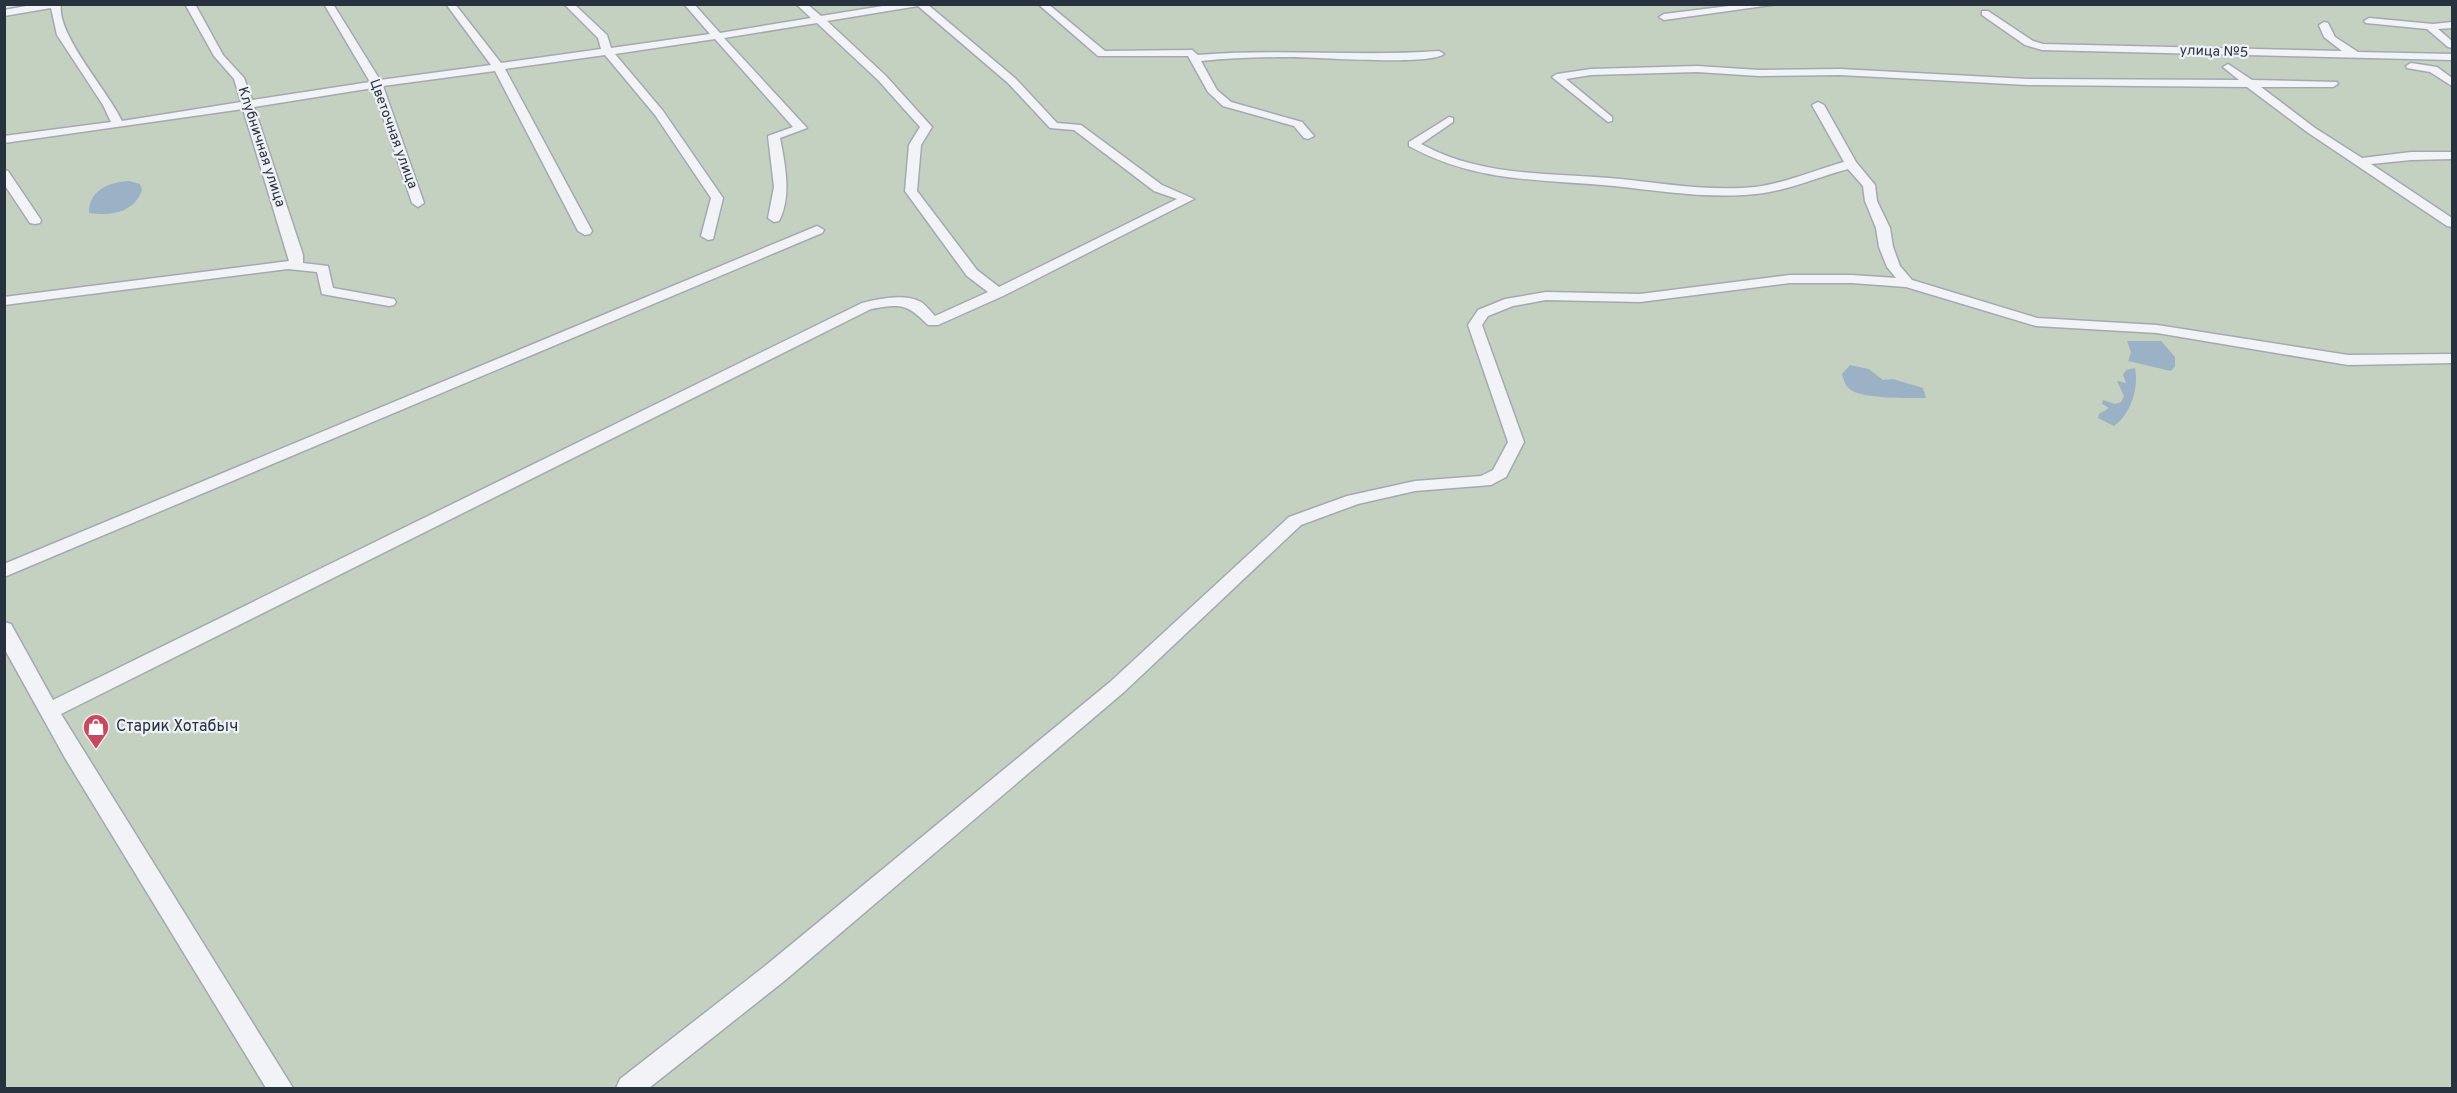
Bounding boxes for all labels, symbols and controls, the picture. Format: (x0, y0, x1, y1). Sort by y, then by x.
street label: улица №5 (2179, 42, 2249, 62)
street label: Цветочная улица (365, 77, 421, 191)
street label: Клубничная улица (234, 85, 288, 209)
shop icon: Старик Хотабыч (81, 712, 111, 750)
place label: Старик Хотабыч (116, 717, 238, 737)

